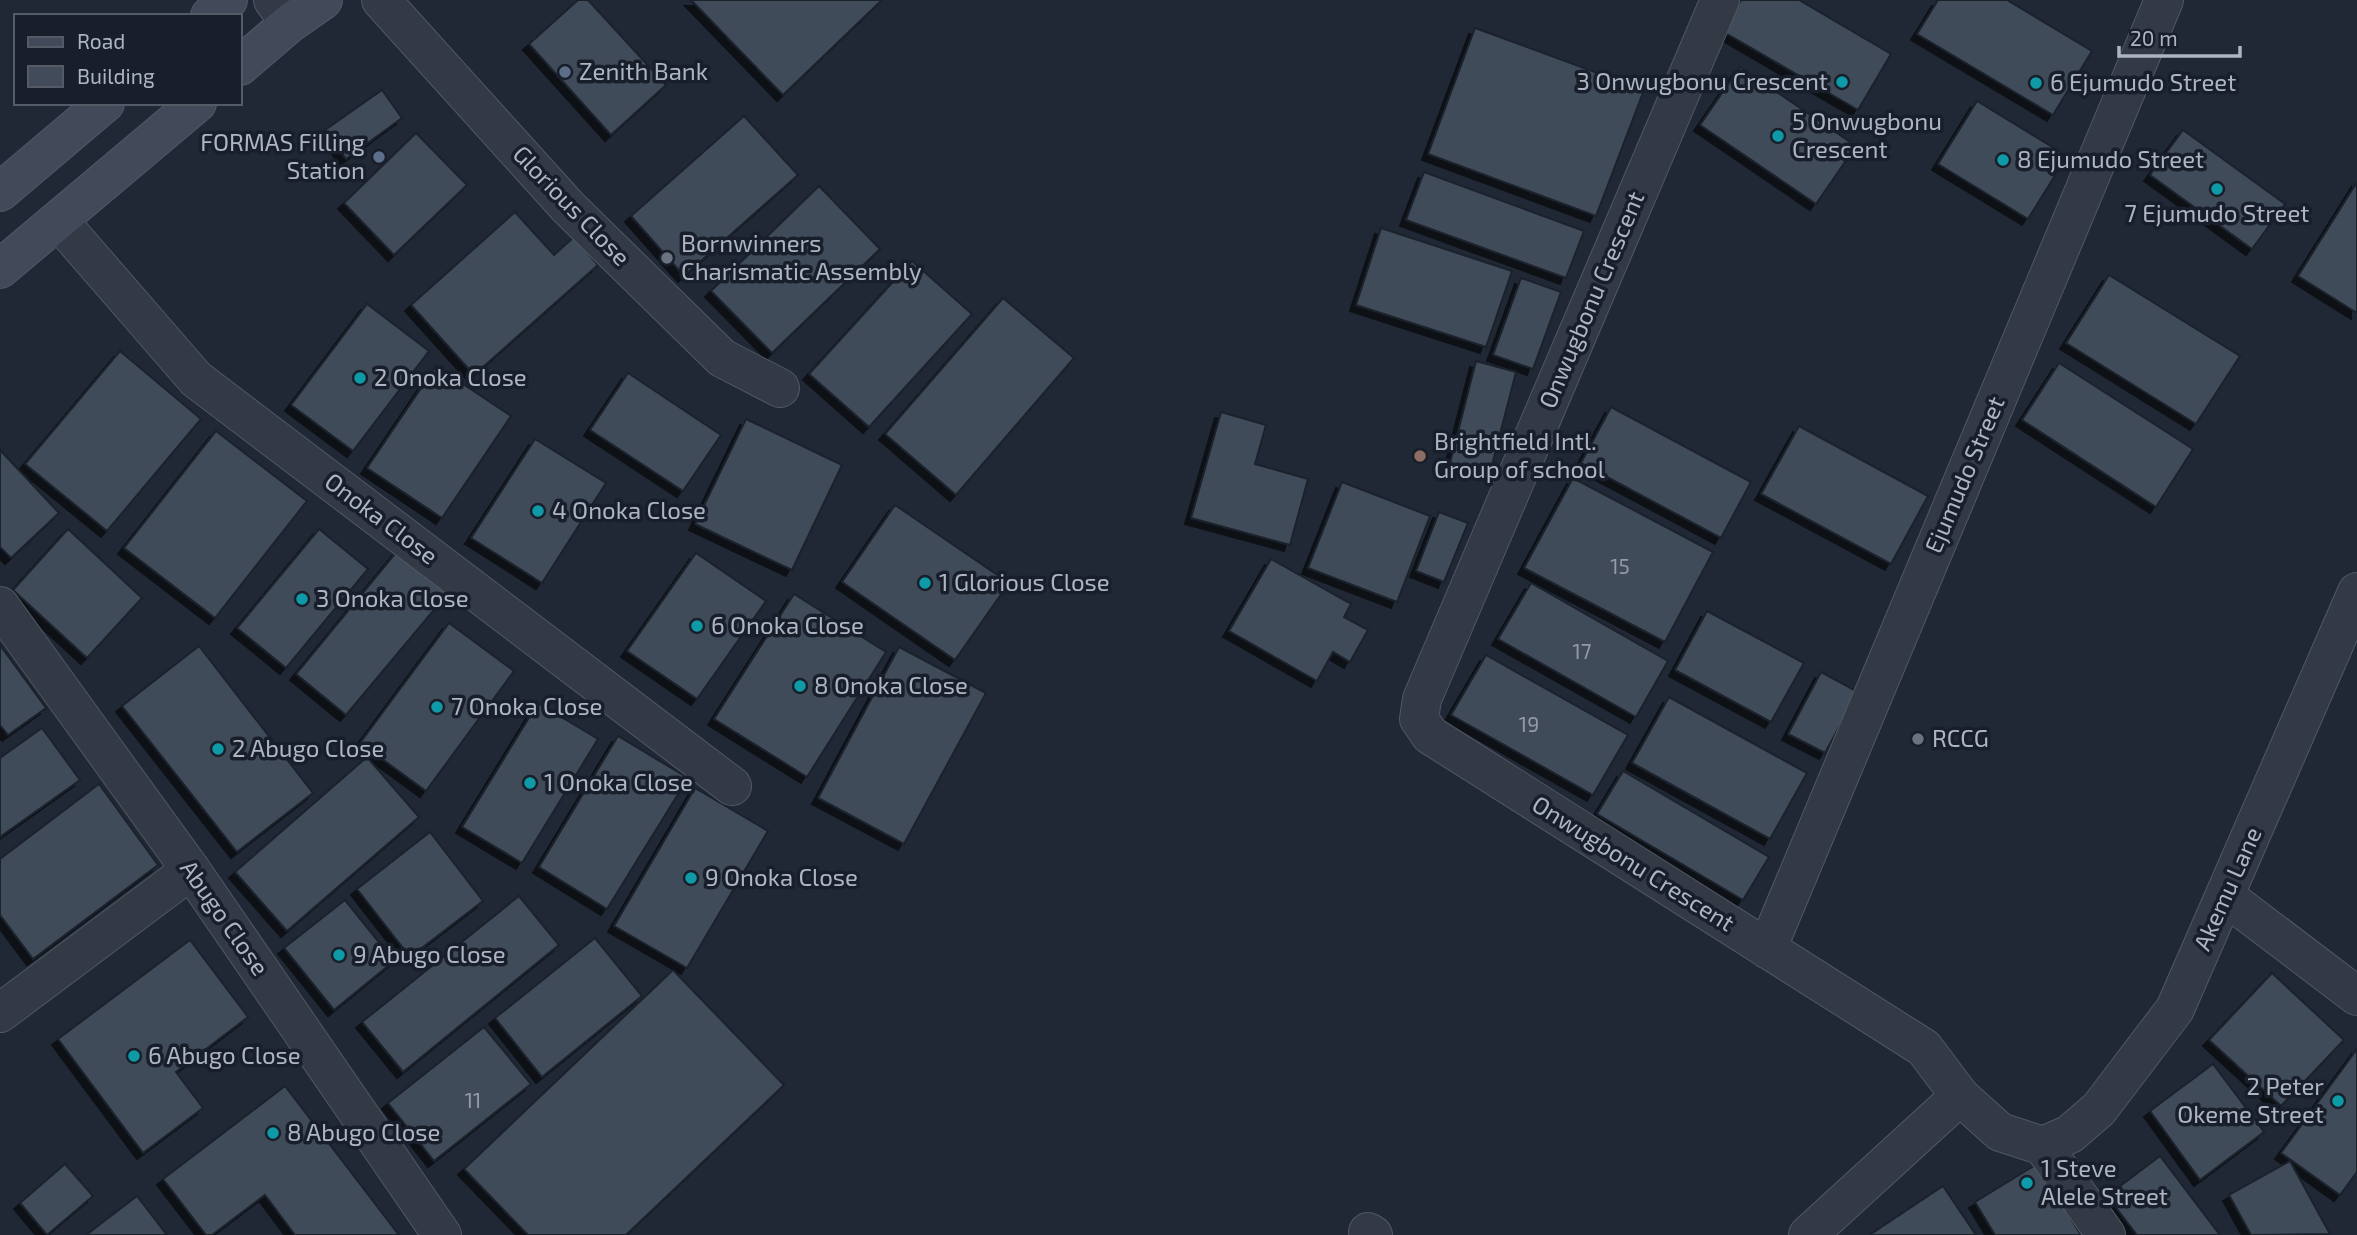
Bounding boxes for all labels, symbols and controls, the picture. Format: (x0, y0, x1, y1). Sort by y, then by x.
legend (14, 14, 242, 105)
scale bar (2119, 14, 2240, 58)
text: 20 m (2130, 25, 2178, 50)
text: Road (77, 28, 125, 53)
place label: Zenith Bank (579, 56, 708, 85)
text: Building (77, 63, 155, 88)
marker: Zenith Bank (557, 64, 573, 80)
place label: 3 Onwugbonu Crescent (1577, 66, 1828, 95)
place label: 6 Ejumudo Street (2050, 67, 2236, 96)
marker: 3 Onwugbonu Crescent (1834, 74, 1850, 90)
marker: 6 Ejumudo Street (2028, 75, 2044, 91)
place label: 5 Onwugbonu Crescent (1792, 106, 1942, 163)
place label: FORMAS Filling Station (200, 127, 365, 184)
marker: 5 Onwugbonu Crescent (1770, 128, 1786, 144)
street label: Glorious Close (508, 139, 637, 271)
place label: 8 Ejumudo Street (2017, 144, 2204, 173)
marker: FORMAS Filling Station (371, 149, 387, 165)
marker: 8 Ejumudo Street (1995, 152, 2011, 168)
marker: 7 Ejumudo Street (2209, 181, 2225, 197)
street label: Onwugbonu Crescent (1532, 187, 1649, 412)
place label: 7 Ejumudo Street (2125, 198, 2309, 227)
place label: Bornwinners Charismatic Assembly (681, 228, 922, 285)
marker: Bornwinners Charismatic Assembly (659, 250, 675, 266)
place label: 2 Onoka Close (374, 362, 527, 391)
marker: 2 Onoka Close (352, 370, 368, 386)
street label: Ejumudo Street (1918, 392, 2010, 557)
place label: Brightfield Intl. Group of school (1434, 426, 1605, 483)
marker: Brightfield Intl. Group of school (1412, 448, 1428, 464)
street label: Onoka Close (320, 466, 444, 570)
place label: 4 Onoka Close (552, 495, 706, 524)
marker: 4 Onoka Close (530, 503, 546, 519)
house number: 15 (1610, 553, 1630, 578)
place label: 1 Glorious Close (939, 567, 1110, 596)
marker: 1 Glorious Close (917, 575, 933, 591)
place label: 3 Onoka Close (316, 583, 469, 612)
marker: 3 Onoka Close (294, 591, 310, 607)
place label: 6 Onoka Close (711, 610, 864, 639)
marker: 6 Onoka Close (689, 618, 705, 634)
house number: 17 (1572, 638, 1592, 663)
place label: 8 Onoka Close (814, 670, 968, 699)
marker: 8 Onoka Close (792, 678, 808, 694)
place label: 7 Onoka Close (451, 691, 603, 720)
marker: 7 Onoka Close (429, 699, 445, 715)
house number: 19 (1519, 711, 1539, 736)
place label: RCCG (1932, 723, 1989, 752)
marker: RCCG (1910, 731, 1926, 747)
place label: 2 Abugo Close (232, 733, 384, 762)
marker: 2 Abugo Close (210, 741, 226, 757)
place label: 1 Onoka Close (544, 767, 693, 796)
marker: 1 Onoka Close (522, 775, 538, 791)
street label: Onwugbonu Crescent (1527, 789, 1740, 937)
street label: Akemu Lane (2187, 822, 2267, 955)
street label: Abugo Close (175, 854, 276, 980)
place label: 9 Onoka Close (705, 862, 858, 891)
marker: 9 Onoka Close (683, 870, 699, 886)
place label: 9 Abugo Close (353, 939, 506, 968)
marker: 9 Abugo Close (331, 947, 347, 963)
place label: 6 Abugo Close (148, 1040, 301, 1069)
marker: 6 Abugo Close (126, 1048, 142, 1064)
place label: 2 Peter Okeme Street (2177, 1071, 2324, 1128)
house number: 11 (465, 1087, 481, 1112)
marker: 2 Peter Okeme Street (2330, 1093, 2346, 1109)
place label: 8 Abugo Close (287, 1117, 440, 1146)
marker: 8 Abugo Close (265, 1125, 281, 1141)
place label: 1 Steve Alele Street (2041, 1153, 2168, 1210)
marker: 1 Steve Alele Street (2019, 1175, 2035, 1191)

